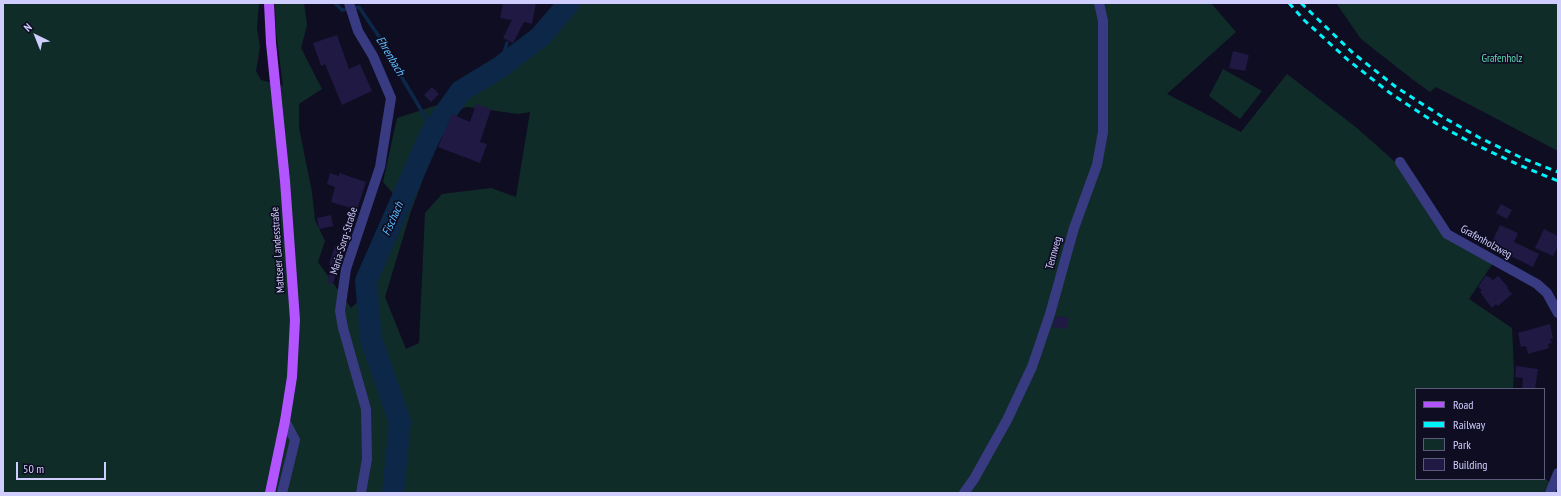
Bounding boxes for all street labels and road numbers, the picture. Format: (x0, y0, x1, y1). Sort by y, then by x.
street label: Maria-Sorg-Straße (327, 206, 361, 276)
street label: Mattseer Landesstraße (268, 207, 288, 293)
street label: Grafenholzweg (1458, 222, 1514, 262)
street label: Tennweg (1043, 235, 1065, 271)

